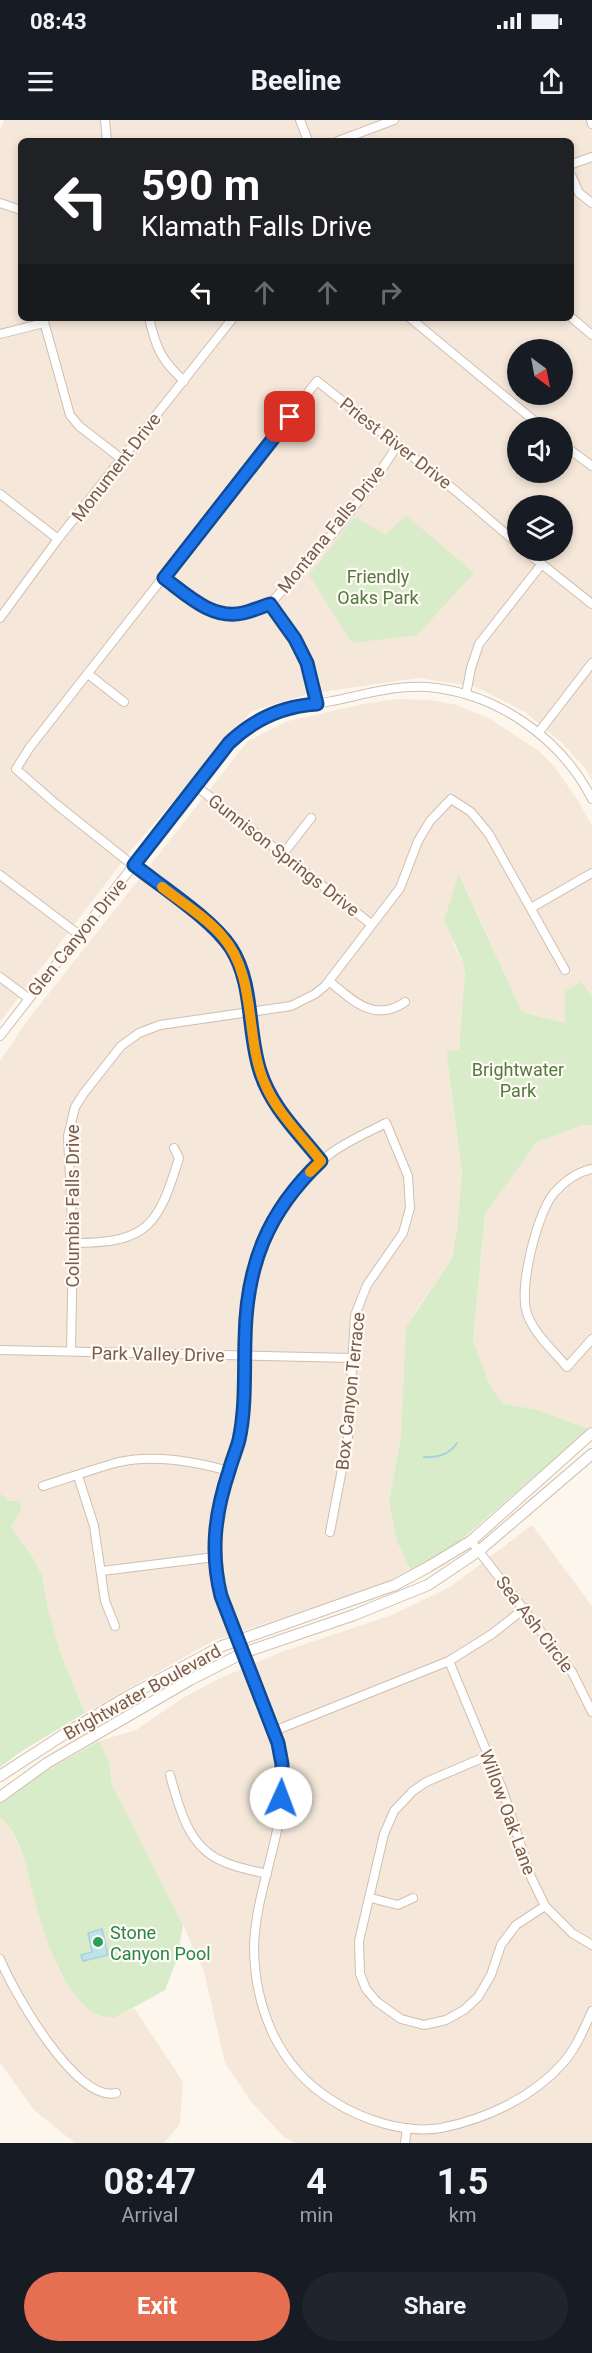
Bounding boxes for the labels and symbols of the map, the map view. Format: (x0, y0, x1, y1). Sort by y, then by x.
north arrow (507, 339, 573, 405)
pin (264, 391, 315, 442)
street label: Priest River Drive (336, 393, 456, 493)
street label: Monument Drive (67, 409, 165, 525)
street label: Montana Falls Drive (273, 461, 389, 597)
park label: Friendly Oaks Park (337, 566, 420, 608)
street label: Gunnison Springs Drive (204, 789, 364, 921)
street label: Glen Canyon Drive (23, 874, 131, 1000)
park label: Brightwater Park (472, 1059, 564, 1101)
street label: Columbia Falls Drive (62, 1124, 83, 1288)
street label: Box Canyon Terrace (331, 1311, 369, 1471)
street label: Park Valley Drive (91, 1342, 225, 1366)
street label: Sea Ash Circle (492, 1572, 578, 1676)
street label: Brightwater Boulevard (60, 1640, 224, 1744)
street label: Willow Oak Lane (476, 1746, 540, 1878)
position arrow (249, 1766, 313, 1830)
place label: Stone Canyon Pool (110, 1922, 211, 1964)
marker: Stone Canyon Pool (91, 1935, 105, 1949)

